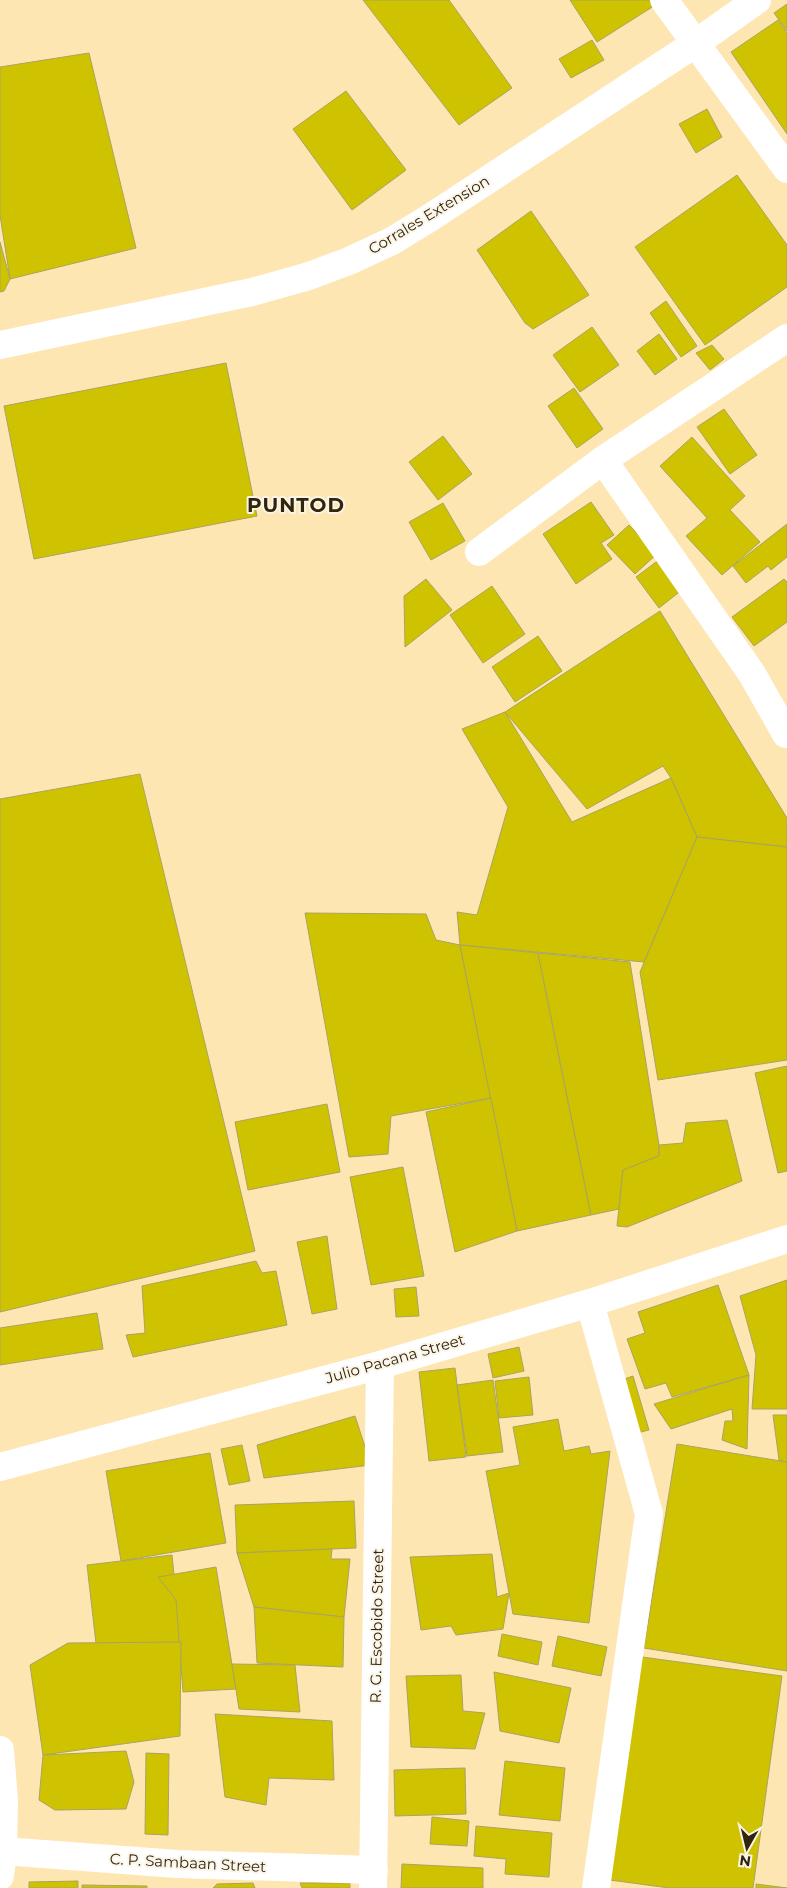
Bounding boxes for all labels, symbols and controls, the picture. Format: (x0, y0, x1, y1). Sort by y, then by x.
street label: Corrales Extension (365, 171, 493, 258)
district label: PUNTOD (247, 493, 345, 517)
street label: Julio Pacana Street (322, 1330, 467, 1388)
street label: R. G. Escobido Street (366, 1548, 387, 1704)
north arrow (722, 1823, 772, 1873)
street label: C. P. Sambaan Street (109, 1849, 267, 1876)
text: N (738, 1851, 752, 1871)

